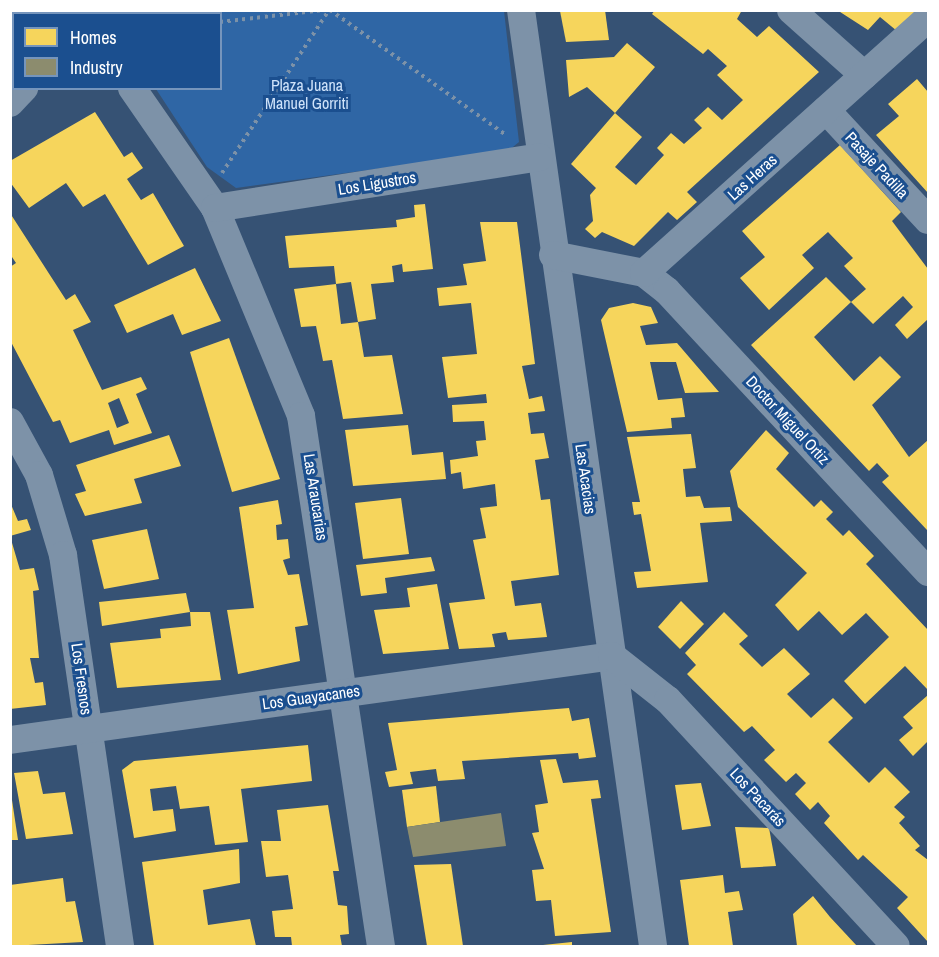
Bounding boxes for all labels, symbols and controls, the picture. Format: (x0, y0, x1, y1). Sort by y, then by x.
legend (12, 12, 222, 90)
text: Homes (70, 25, 117, 50)
text: Industry (70, 55, 123, 80)
park label: Plaza Juana Manuel Gorriti (265, 75, 349, 113)
street label: Pasaje Padilla (841, 128, 913, 202)
street label: Las Heras (723, 150, 781, 204)
street label: Los Ligustros (337, 167, 417, 199)
street label: Doctor Miguel Ortiz (742, 372, 834, 468)
street label: Las Acacias (572, 442, 600, 516)
street label: Las Araucarias (300, 452, 332, 542)
street label: Los Fresnos (67, 642, 97, 716)
street label: Los Guayacanes (261, 681, 361, 713)
street label: Los Pacarás (726, 764, 790, 830)

